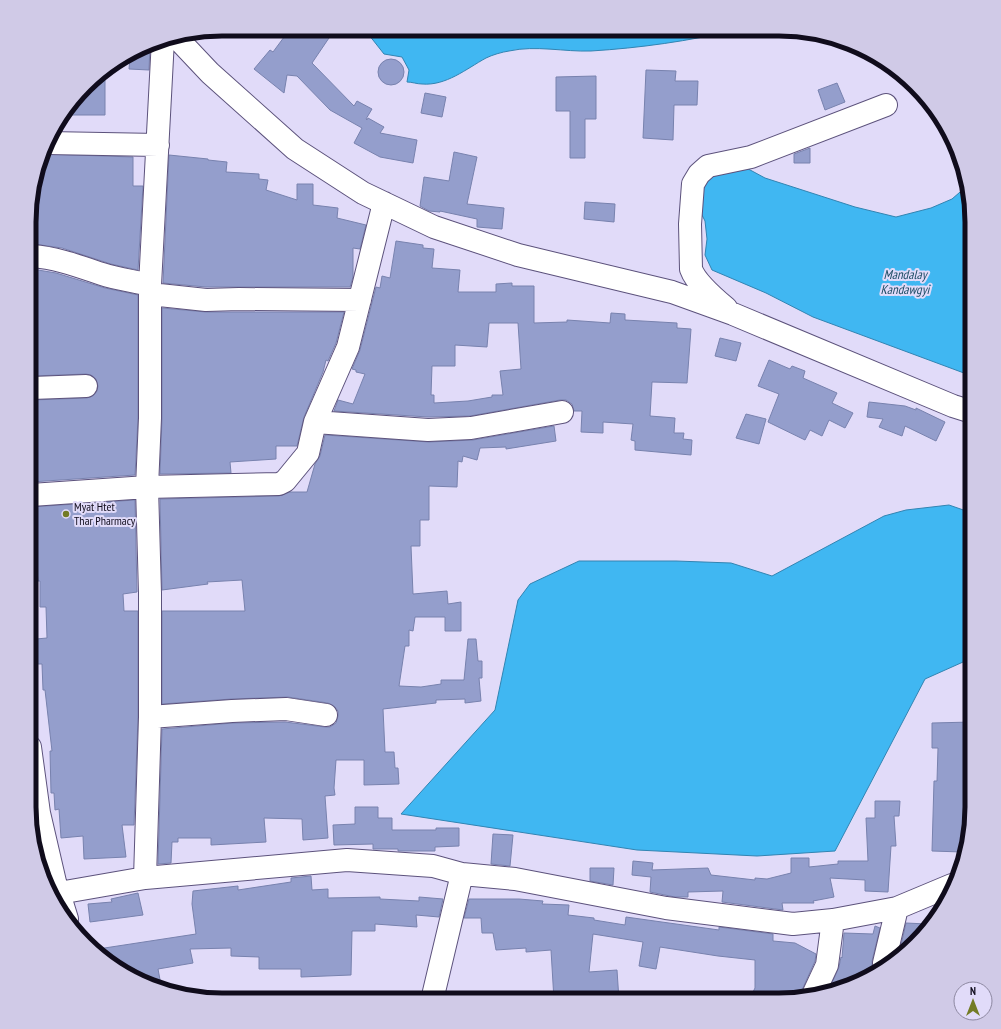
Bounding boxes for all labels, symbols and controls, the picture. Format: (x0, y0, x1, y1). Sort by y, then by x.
water label: Mandalay Kandawgyi (881, 266, 932, 298)
place label: Myat Htet Thar Pharmacy (74, 499, 136, 528)
marker: Myat Htet Thar Pharmacy (61, 509, 71, 519)
north arrow (953, 981, 993, 1021)
text: N (970, 984, 976, 998)

